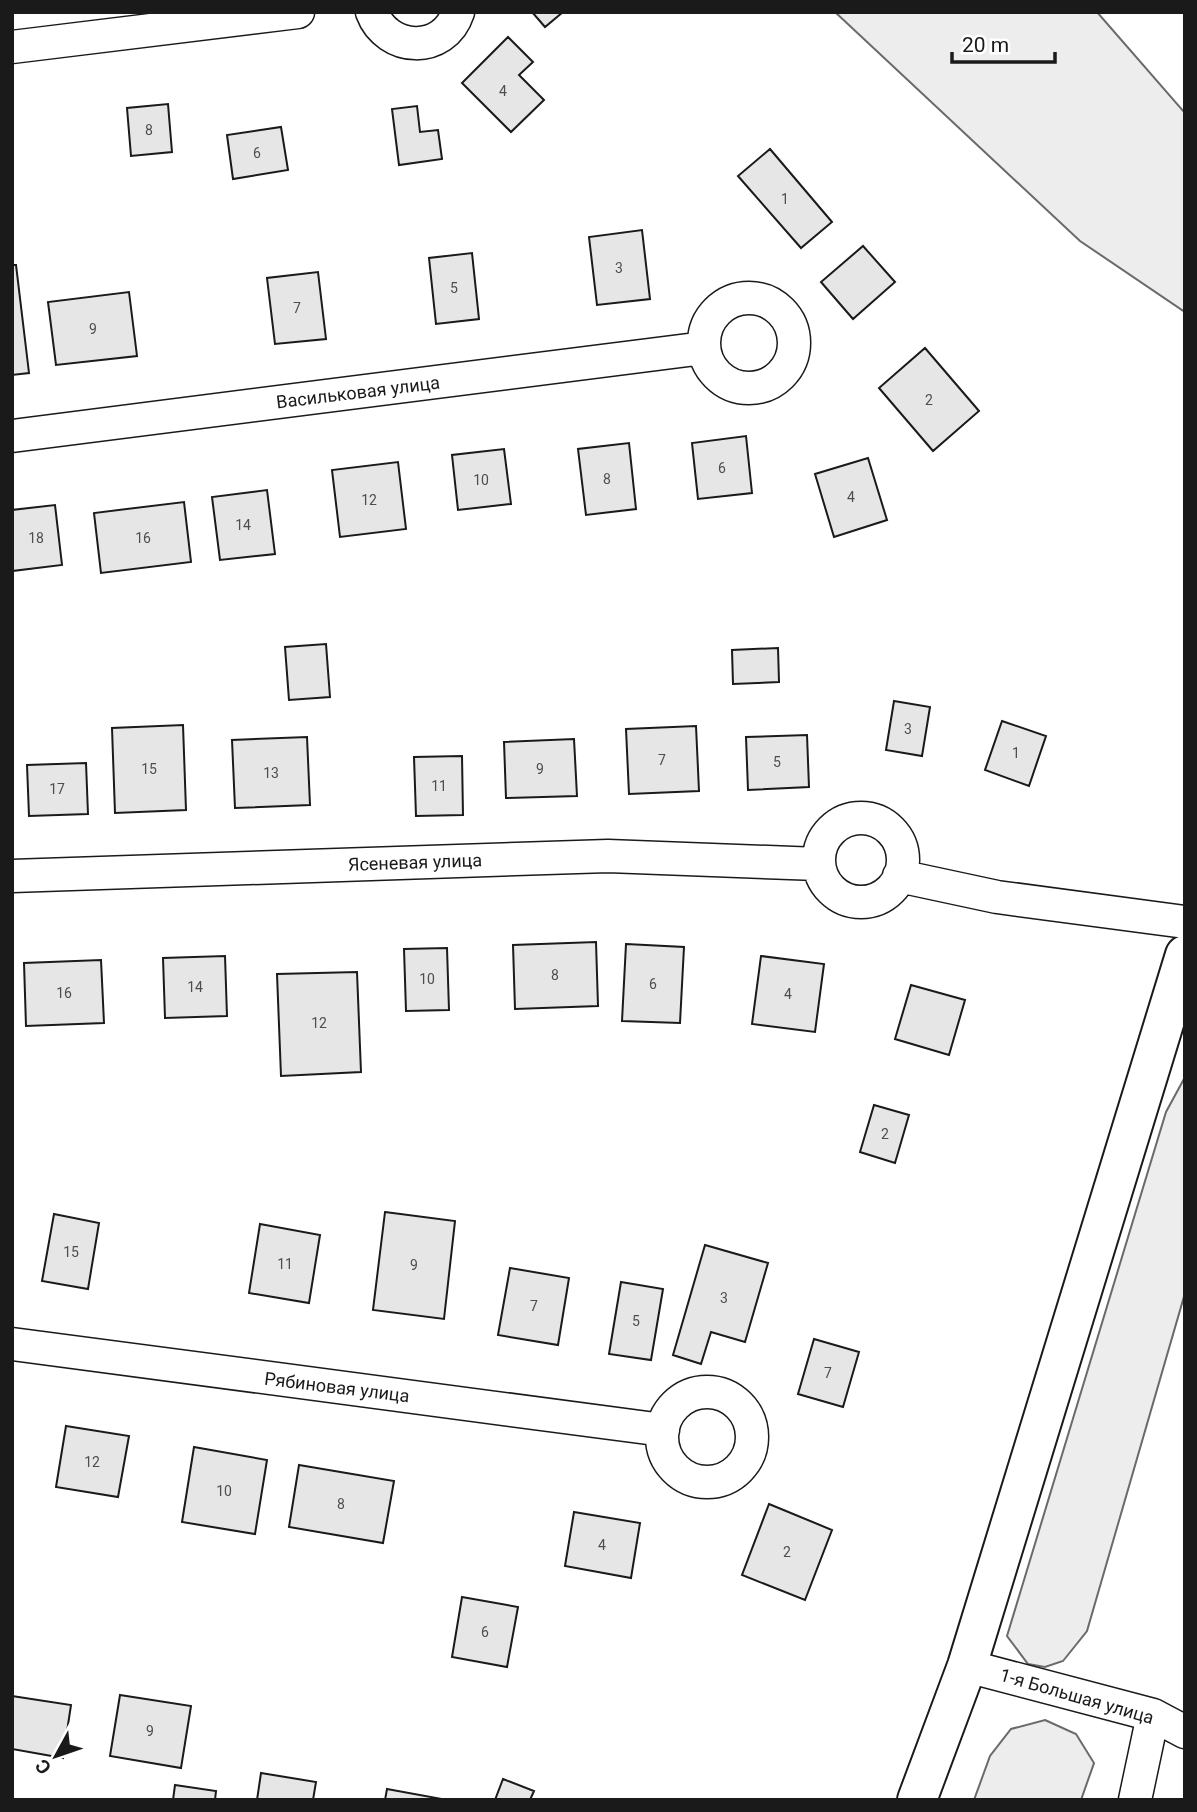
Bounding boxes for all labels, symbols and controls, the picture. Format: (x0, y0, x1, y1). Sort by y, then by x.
scale bar (952, 21, 1055, 65)
text: 20 m (962, 33, 1009, 57)
house number: 4 (499, 83, 507, 99)
house number: 8 (145, 122, 153, 138)
house number: 6 (253, 145, 261, 161)
house number: 1 (781, 191, 789, 207)
house number: 3 (615, 260, 623, 276)
house number: 5 (450, 280, 458, 296)
house number: 7 (293, 300, 301, 316)
house number: 9 (89, 321, 97, 337)
street label: Васильковая улица (275, 372, 441, 412)
house number: 2 (925, 392, 933, 408)
house number: 6 (718, 460, 726, 476)
house number: 8 (603, 471, 611, 487)
house number: 10 (473, 472, 489, 488)
house number: 4 (847, 489, 855, 505)
house number: 12 (361, 492, 377, 508)
house number: 14 (235, 517, 251, 533)
house number: 18 (28, 530, 44, 546)
house number: 16 (135, 530, 151, 546)
house number: 3 (904, 721, 912, 737)
house number: 1 (1012, 745, 1020, 761)
house number: 7 (658, 752, 666, 768)
house number: 5 (773, 754, 781, 770)
house number: 15 (141, 761, 157, 777)
house number: 9 (536, 761, 544, 777)
house number: 13 (263, 765, 279, 781)
house number: 11 (431, 778, 447, 794)
house number: 17 (49, 781, 65, 797)
street label: Ясеневая улица (348, 849, 482, 875)
house number: 8 (551, 967, 559, 983)
house number: 10 (419, 971, 435, 987)
house number: 6 (649, 976, 657, 992)
house number: 14 (187, 979, 203, 995)
house number: 16 (56, 985, 72, 1001)
house number: 4 (784, 986, 792, 1002)
house number: 12 (311, 1015, 327, 1031)
house number: 2 (881, 1126, 889, 1142)
house number: 15 (63, 1244, 79, 1260)
house number: 11 (277, 1256, 293, 1272)
house number: 9 (410, 1257, 418, 1273)
house number: 3 (720, 1290, 728, 1306)
house number: 7 (530, 1298, 538, 1314)
house number: 5 (632, 1313, 640, 1329)
house number: 7 (824, 1365, 832, 1381)
street label: Рябиновая улица (263, 1368, 411, 1406)
house number: 12 (84, 1454, 100, 1470)
house number: 10 (216, 1483, 232, 1499)
house number: 8 (337, 1496, 345, 1512)
house number: 4 (598, 1537, 606, 1553)
house number: 2 (783, 1544, 791, 1560)
house number: 6 (481, 1624, 489, 1640)
street label: 1-я Большая улица (998, 1664, 1156, 1728)
north arrow (21, 1721, 91, 1791)
house number: 9 (146, 1723, 154, 1739)
text: С (31, 1754, 56, 1779)

